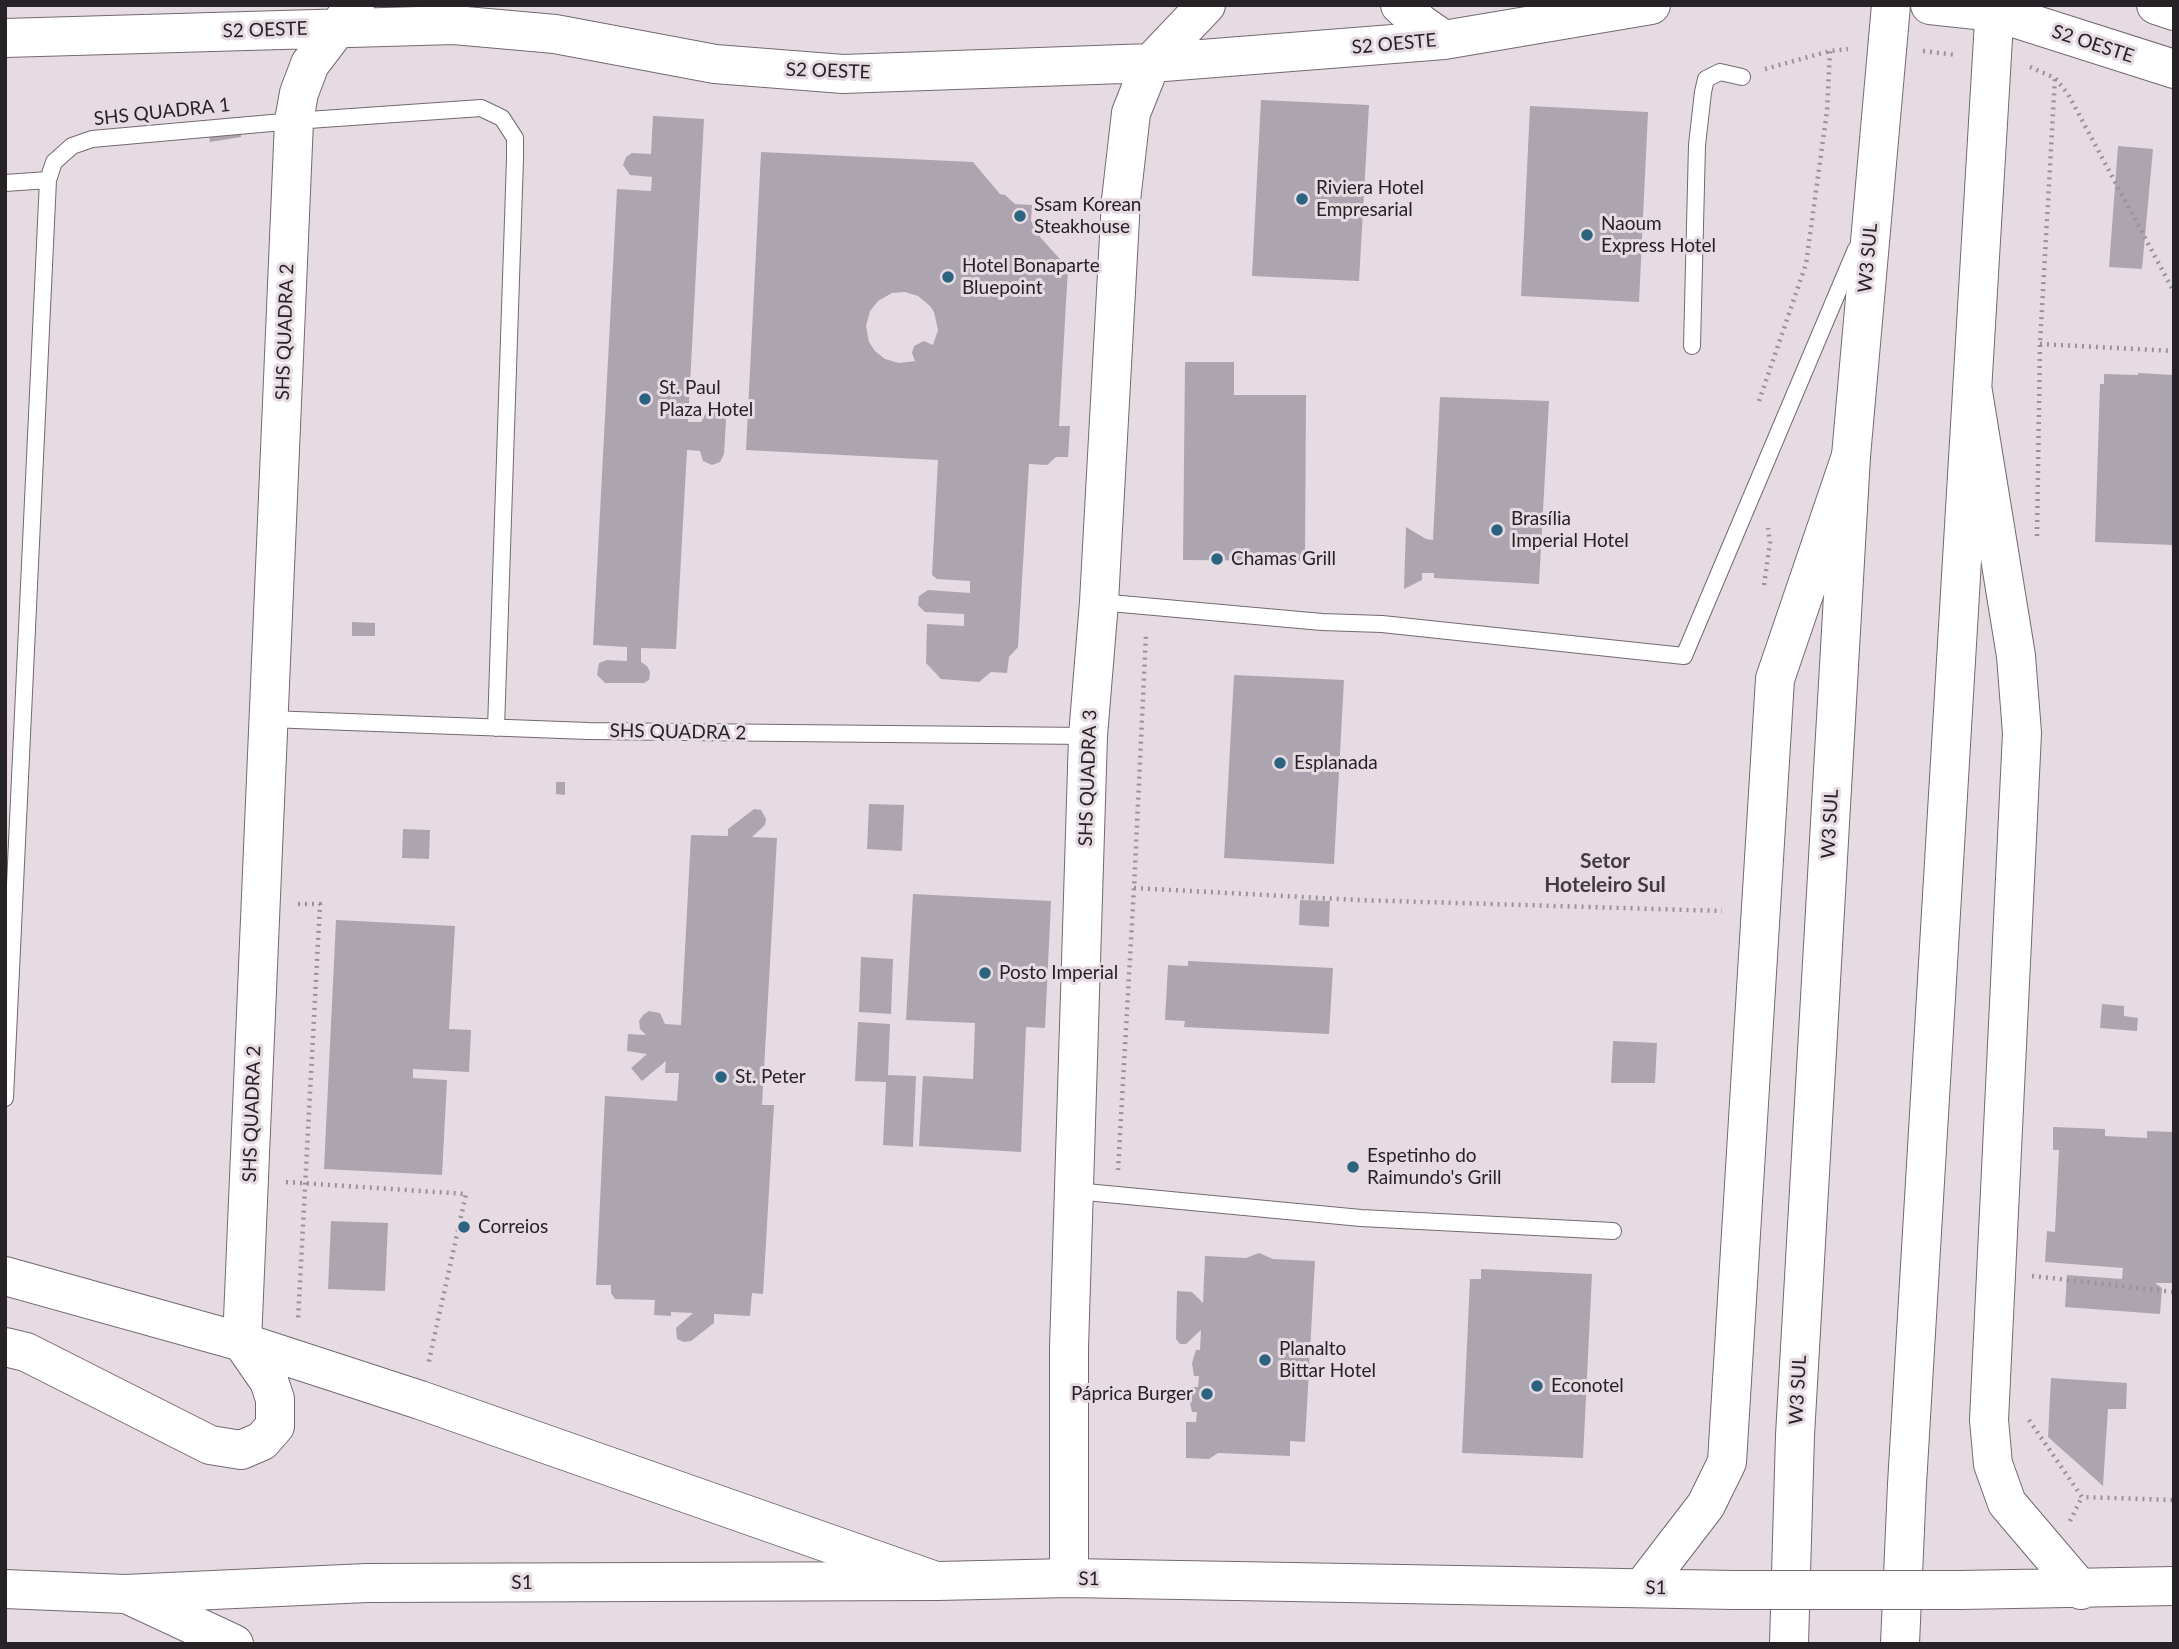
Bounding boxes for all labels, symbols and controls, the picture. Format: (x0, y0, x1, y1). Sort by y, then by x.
street label: S2 OESTE (222, 17, 308, 43)
street label: S2 OESTE (2049, 20, 2137, 68)
street label: S2 OESTE (1351, 29, 1437, 59)
street label: S2 OESTE (785, 58, 871, 84)
street label: SHS QUADRA 1 (93, 94, 231, 130)
place label: Riviera Hotel Empresarial (1316, 177, 1424, 221)
marker: Riviera Hotel Empresarial (1294, 191, 1310, 207)
place label: Ssam Korean Steakhouse (1034, 194, 1141, 238)
marker: Ssam Korean Steakhouse (1012, 208, 1028, 224)
place label: Naoum Express Hotel (1601, 213, 1716, 257)
street label: W3 SUL (1854, 222, 1882, 294)
marker: Naoum Express Hotel (1579, 227, 1595, 243)
place label: Hotel Bonaparte Bluepoint (962, 255, 1100, 299)
street label: SHS QUADRA 2 (271, 263, 299, 401)
marker: Hotel Bonaparte Bluepoint (940, 269, 956, 285)
place label: St. Paul Plaza Hotel (659, 377, 753, 421)
marker: St. Paul Plaza Hotel (637, 391, 653, 407)
place label: Brasília Imperial Hotel (1511, 508, 1629, 552)
marker: Brasília Imperial Hotel (1489, 522, 1505, 538)
place label: Chamas Grill (1231, 548, 1336, 570)
marker: Chamas Grill (1209, 551, 1225, 567)
street label: SHS QUADRA 3 (1074, 709, 1102, 847)
street label: SHS QUADRA 2 (609, 719, 747, 745)
place label: Esplanada (1294, 752, 1378, 774)
marker: Esplanada (1272, 755, 1288, 771)
street label: W3 SUL (1817, 789, 1843, 859)
district label: Setor Hoteleiro Sul (1544, 848, 1666, 898)
place label: Posto Imperial (999, 962, 1118, 984)
marker: Posto Imperial (977, 965, 993, 981)
street label: SHS QUADRA 2 (238, 1045, 266, 1183)
place label: St. Peter (735, 1066, 806, 1088)
marker: St. Peter (713, 1069, 729, 1085)
place label: Espetinho do Raimundo's Grill (1367, 1145, 1502, 1189)
marker: Espetinho do Raimundo's Grill (1345, 1159, 1361, 1175)
place label: Correios (478, 1216, 548, 1238)
marker: Correios (456, 1219, 472, 1235)
place label: Planalto Bittar Hotel (1279, 1338, 1376, 1382)
marker: Planalto Bittar Hotel (1257, 1352, 1273, 1368)
street label: W3 SUL (1785, 1355, 1811, 1425)
place label: Econotel (1551, 1375, 1624, 1397)
marker: Econotel (1529, 1378, 1545, 1394)
place label: Páprica Burger (1071, 1383, 1193, 1405)
marker: Páprica Burger (1199, 1386, 1215, 1402)
street label: S1 (1078, 1567, 1100, 1591)
street label: S1 (511, 1572, 533, 1594)
street label: S1 (1645, 1576, 1667, 1600)

